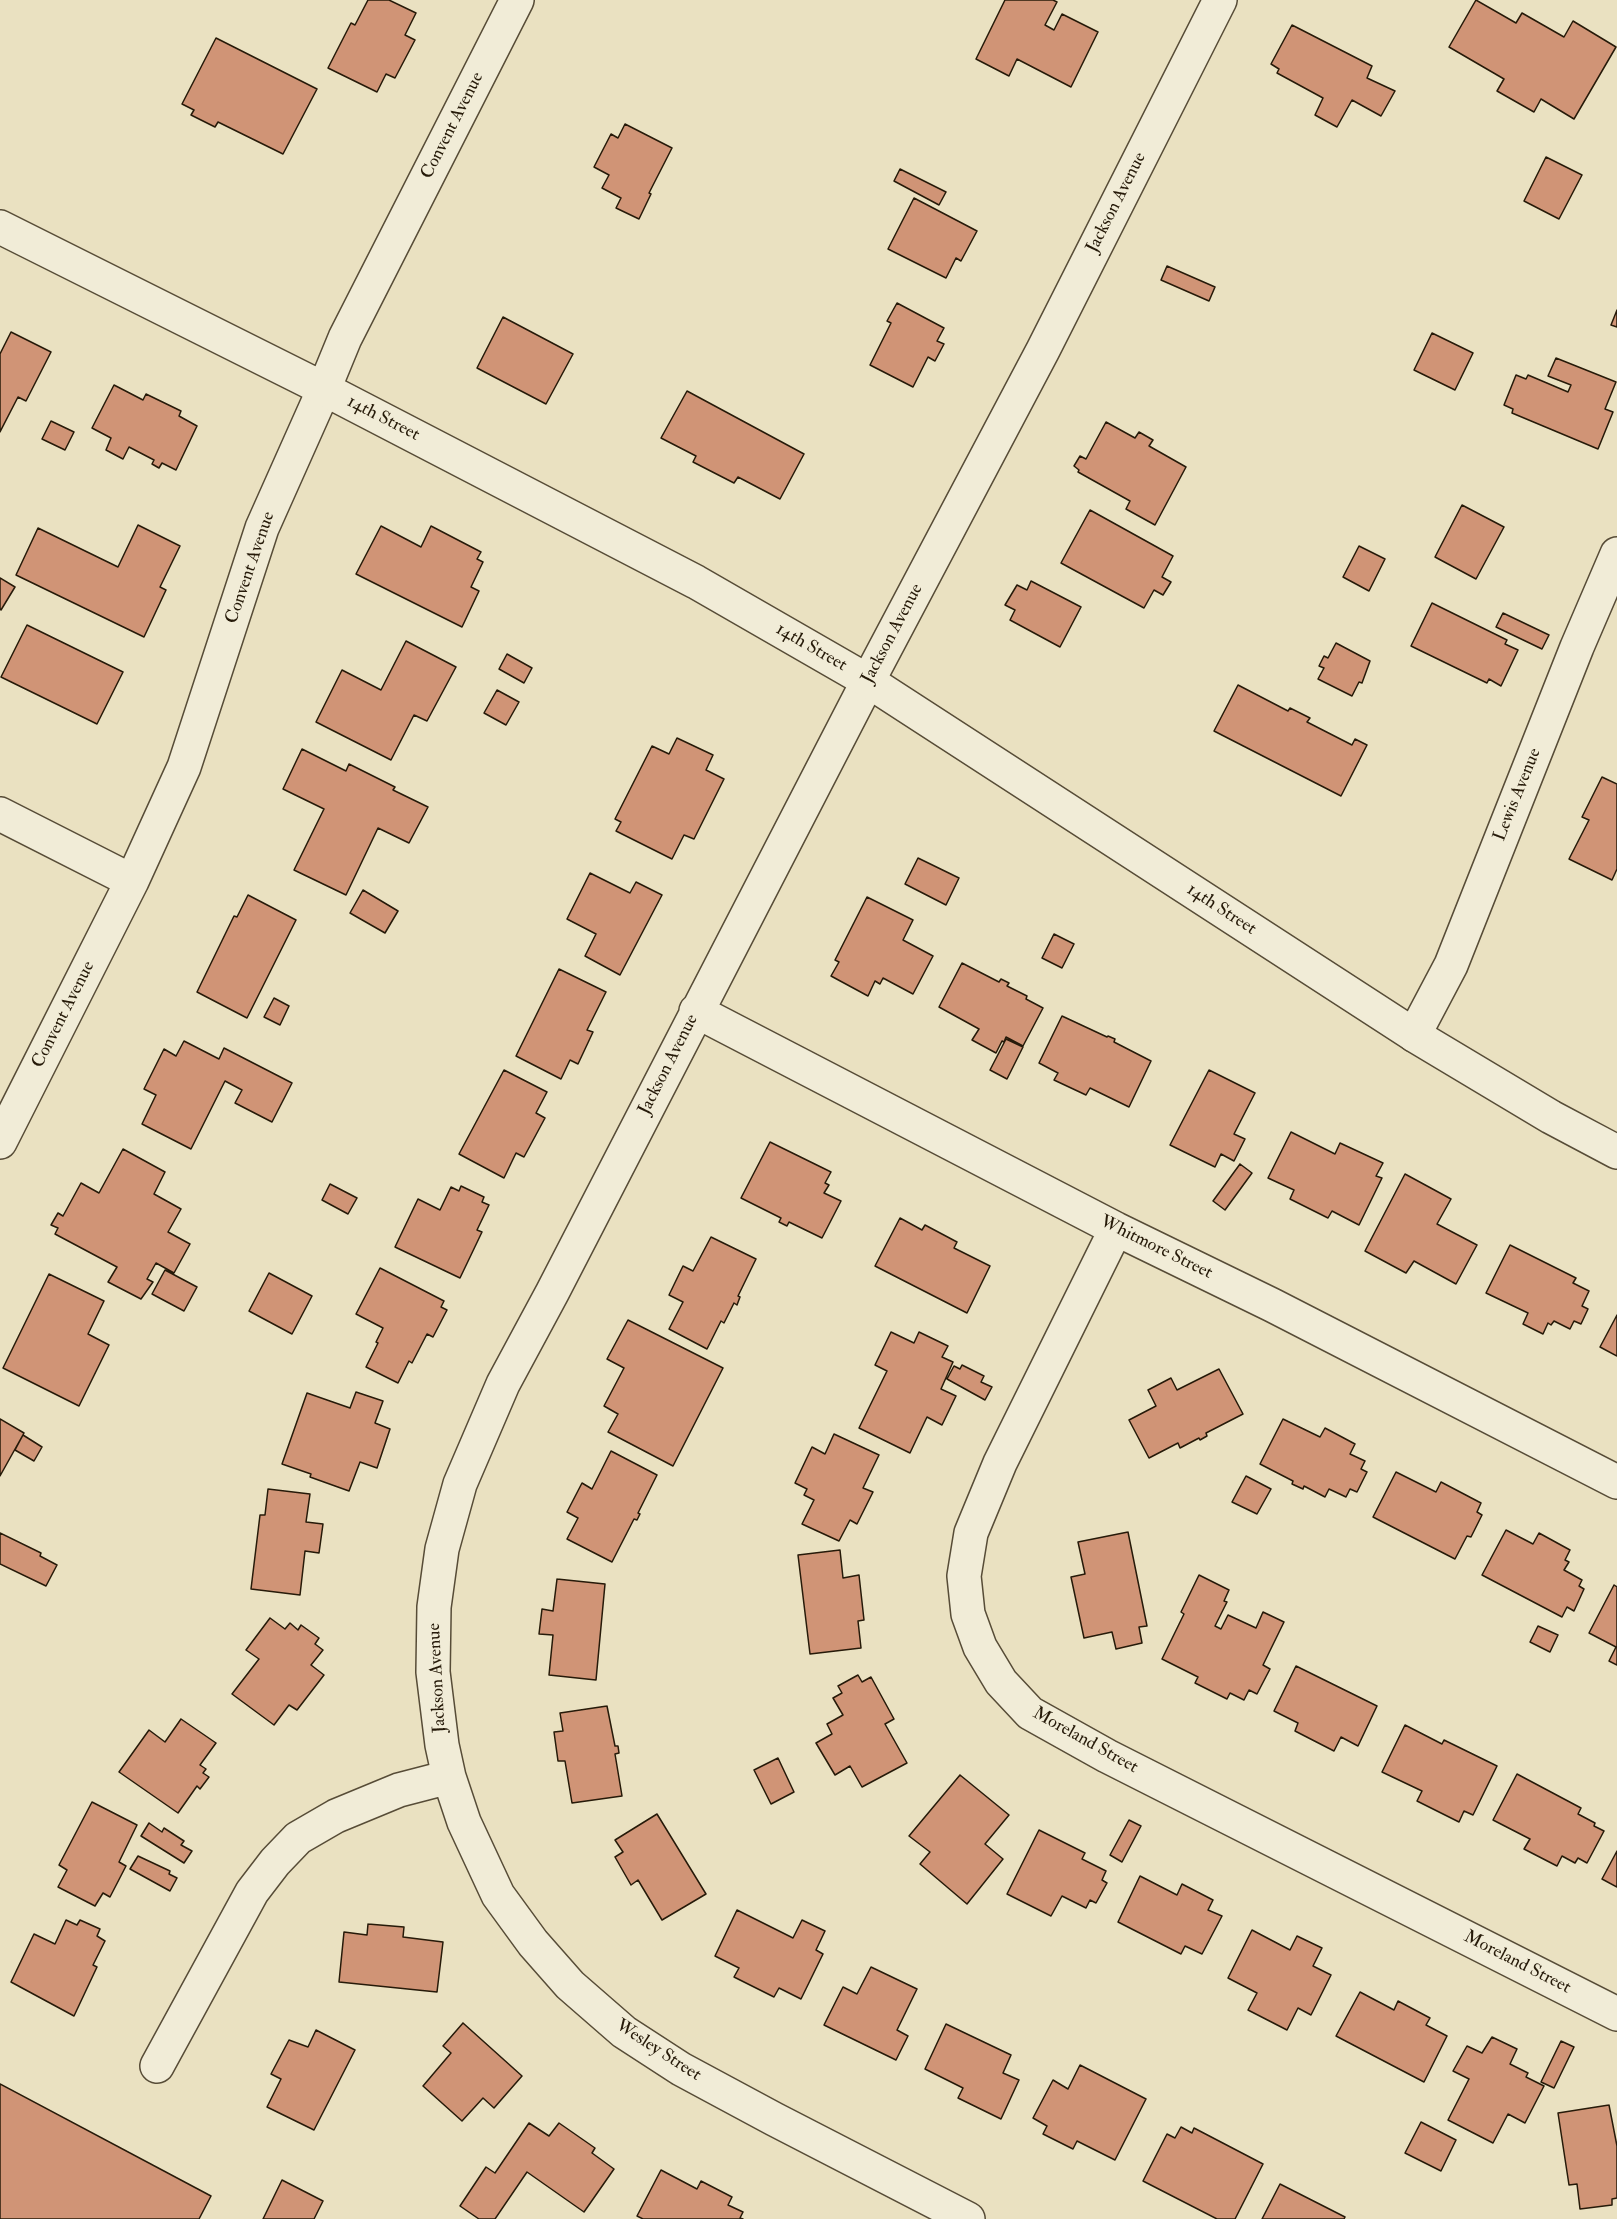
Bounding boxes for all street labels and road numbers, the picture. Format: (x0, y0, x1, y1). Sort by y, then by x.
street label: Convent Avenue (417, 69, 489, 183)
street label: Jackson Avenue (1082, 149, 1152, 257)
street label: 14th Street (343, 392, 423, 446)
street label: Convent Avenue (222, 509, 280, 627)
street label: Jackson Avenue (858, 580, 928, 688)
street label: 14th Street (772, 619, 850, 677)
street label: Lewis Avenue (1490, 745, 1546, 845)
street label: 14th Street (1182, 880, 1260, 940)
street label: Convent Avenue (28, 958, 100, 1072)
street label: Jackson Avenue (634, 1011, 704, 1119)
street label: Whitmore Street (1096, 1211, 1216, 1285)
street label: Jackson Avenue (424, 1622, 452, 1734)
street label: Moreland Street (1029, 1703, 1141, 1779)
street label: Moreland Street (1460, 1927, 1574, 1999)
street label: Wesley Street (611, 2015, 705, 2087)

